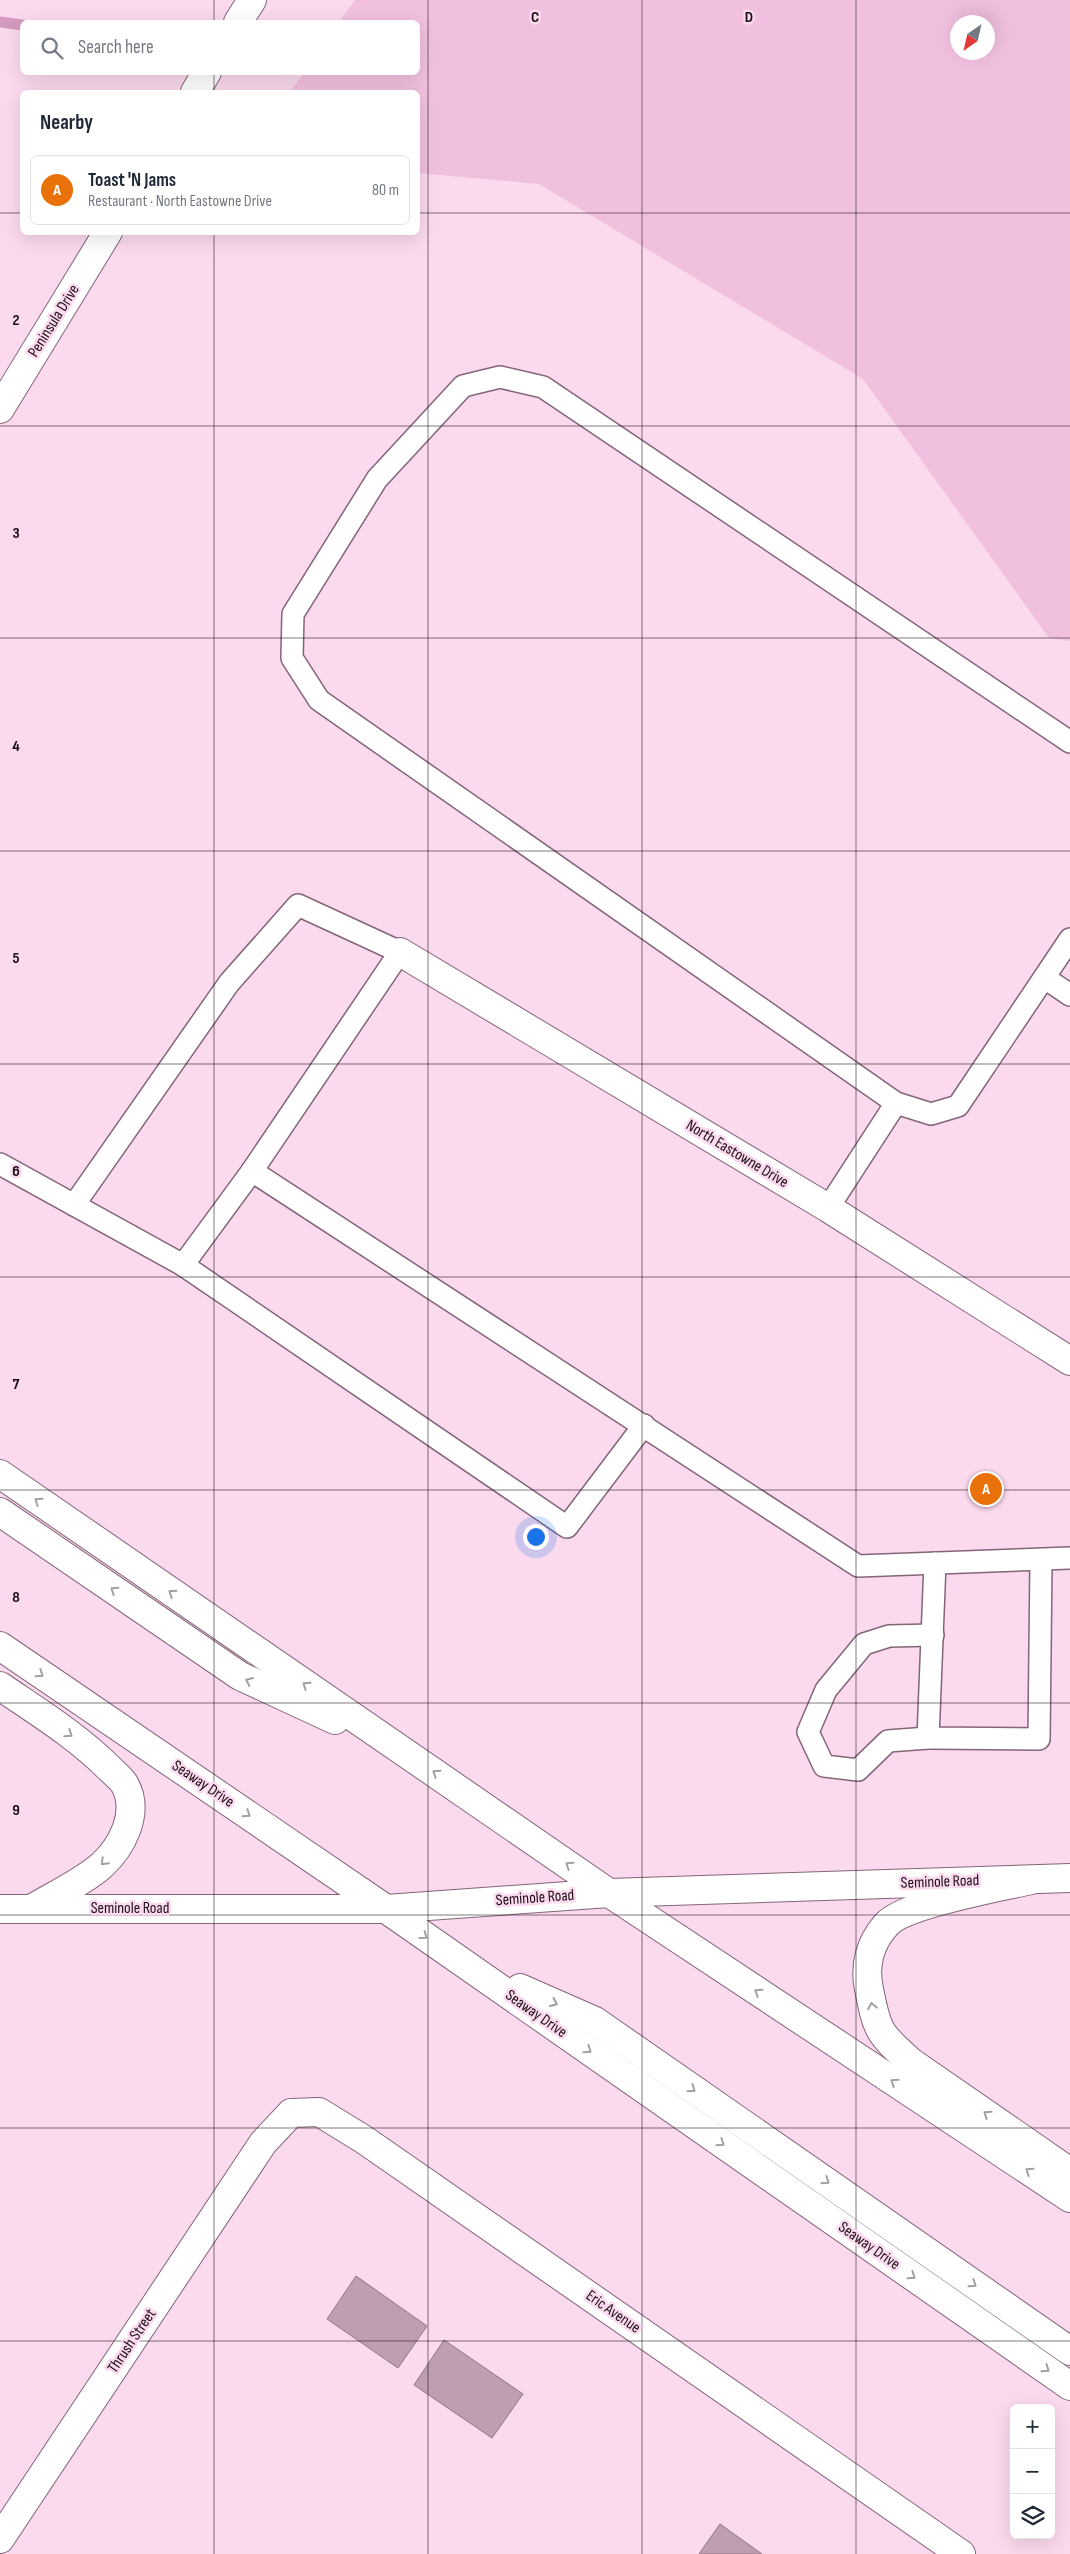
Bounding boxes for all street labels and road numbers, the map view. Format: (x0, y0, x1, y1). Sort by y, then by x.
street label: Peninsula Drive (24, 281, 84, 361)
street label: North Eastowne Drive (682, 1116, 792, 1192)
street label: Seaway Drive (168, 1756, 238, 1812)
street label: Seminole Road (900, 1871, 980, 1893)
street label: Seminole Road (495, 1886, 575, 1910)
street label: Seminole Road (91, 1899, 169, 1918)
street label: Seaway Drive (502, 1986, 570, 2042)
street label: Seaway Drive (835, 2218, 903, 2274)
street label: Eric Avenue (582, 2286, 644, 2338)
street label: Thrush Street (104, 2305, 160, 2377)

